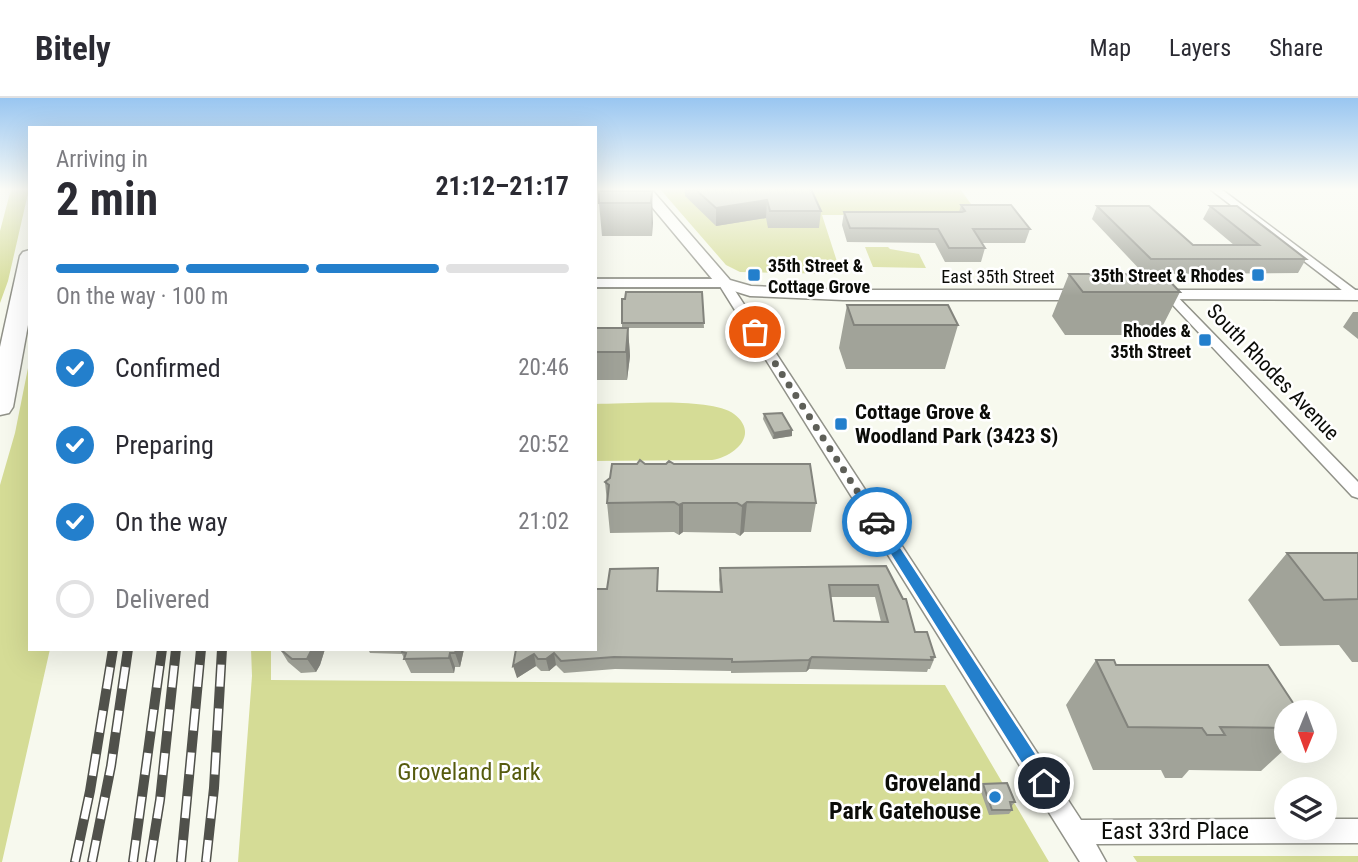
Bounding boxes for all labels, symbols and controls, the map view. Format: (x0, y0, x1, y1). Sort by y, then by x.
text: Bitely (35, 29, 111, 68)
text: Map (1090, 34, 1131, 62)
text: Layers (1169, 34, 1231, 62)
text: Share (1269, 34, 1323, 62)
text: Arriving in (56, 146, 148, 173)
text: 21:12–21:17 (435, 171, 569, 201)
text: 2 min (56, 172, 158, 226)
place label: 35th Street & Cottage Grove (768, 255, 871, 297)
place label: 35th Street & Rhodes (1091, 265, 1244, 286)
street label: East 35th Street (941, 266, 1055, 287)
marker: 35th Street & Cottage Grove (746, 267, 762, 283)
marker: 35th Street & Rhodes (1250, 267, 1266, 283)
text: On the way · 100 m (56, 283, 228, 310)
street label: South Rhodes Avenue (1202, 299, 1344, 445)
pin (725, 302, 785, 362)
icon: bag (736, 313, 774, 351)
place label: Rhodes & 35th Street (1111, 320, 1192, 362)
marker: Rhodes & 35th Street (1197, 332, 1213, 348)
icon: check (56, 349, 94, 387)
text: Confirmed (115, 353, 221, 383)
text: 20:46 (518, 354, 569, 381)
place label: Cottage Grove & Woodland Park (3423 S) (855, 400, 1058, 448)
marker: Cottage Grove & Woodland Park (3423 S) (833, 416, 849, 432)
icon: check (56, 426, 94, 464)
text: Preparing (115, 430, 214, 460)
text: 20:52 (518, 431, 569, 458)
courier (842, 487, 912, 557)
icon: check (56, 503, 94, 541)
icon: car (858, 503, 896, 541)
text: On the way (115, 507, 228, 537)
text: 21:02 (518, 508, 569, 535)
text: Delivered (115, 584, 210, 614)
north arrow (1274, 700, 1337, 763)
map controls (1274, 700, 1337, 840)
pin (1014, 753, 1074, 813)
park label: Groveland Park (397, 758, 541, 786)
icon: home (1025, 764, 1063, 802)
place label: Groveland Park Gatehouse (829, 769, 981, 825)
button: layers (1274, 777, 1337, 840)
marker: Groveland Park Gatehouse (987, 789, 1003, 805)
street label: East 33rd Place (1101, 817, 1249, 845)

